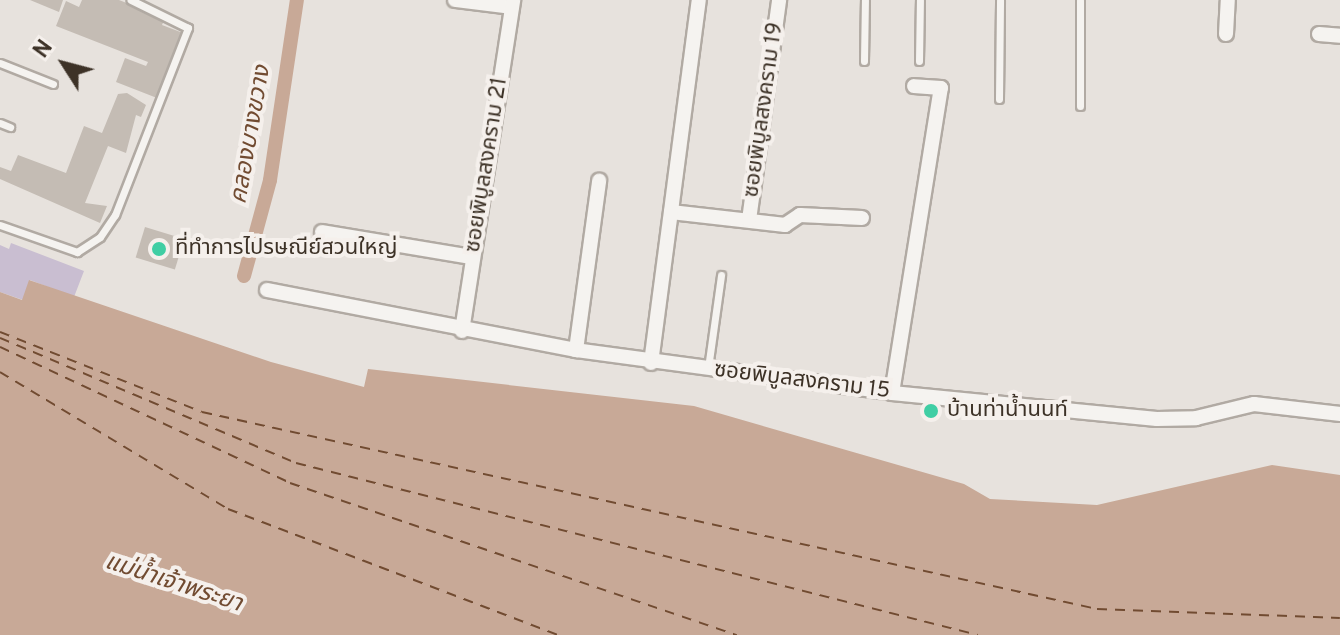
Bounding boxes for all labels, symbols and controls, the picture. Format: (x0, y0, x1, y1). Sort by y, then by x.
street label: ซอยพิบูลสงคราม 19 (739, 21, 789, 199)
north arrow (24, 24, 104, 104)
text: N (29, 35, 60, 64)
water label: คลองบางขวาง (226, 64, 278, 206)
street label: ซอยพิบูลสงคราม 21 (460, 76, 514, 254)
place label: ที่ทำการไปรษณีย์สวนใหญ่ (175, 236, 397, 262)
marker: ที่ทำการไปรษณีย์สวนใหญ่ (150, 240, 168, 258)
street label: ซอยพิบูลสงคราม 15 (712, 357, 892, 405)
place label: บ้านท่าน้ำนนท์ (947, 398, 1068, 424)
marker: บ้านท่าน้ำนนท์ (922, 402, 940, 420)
water label: แม่น้ำเจ้าพระยา (101, 548, 245, 620)

